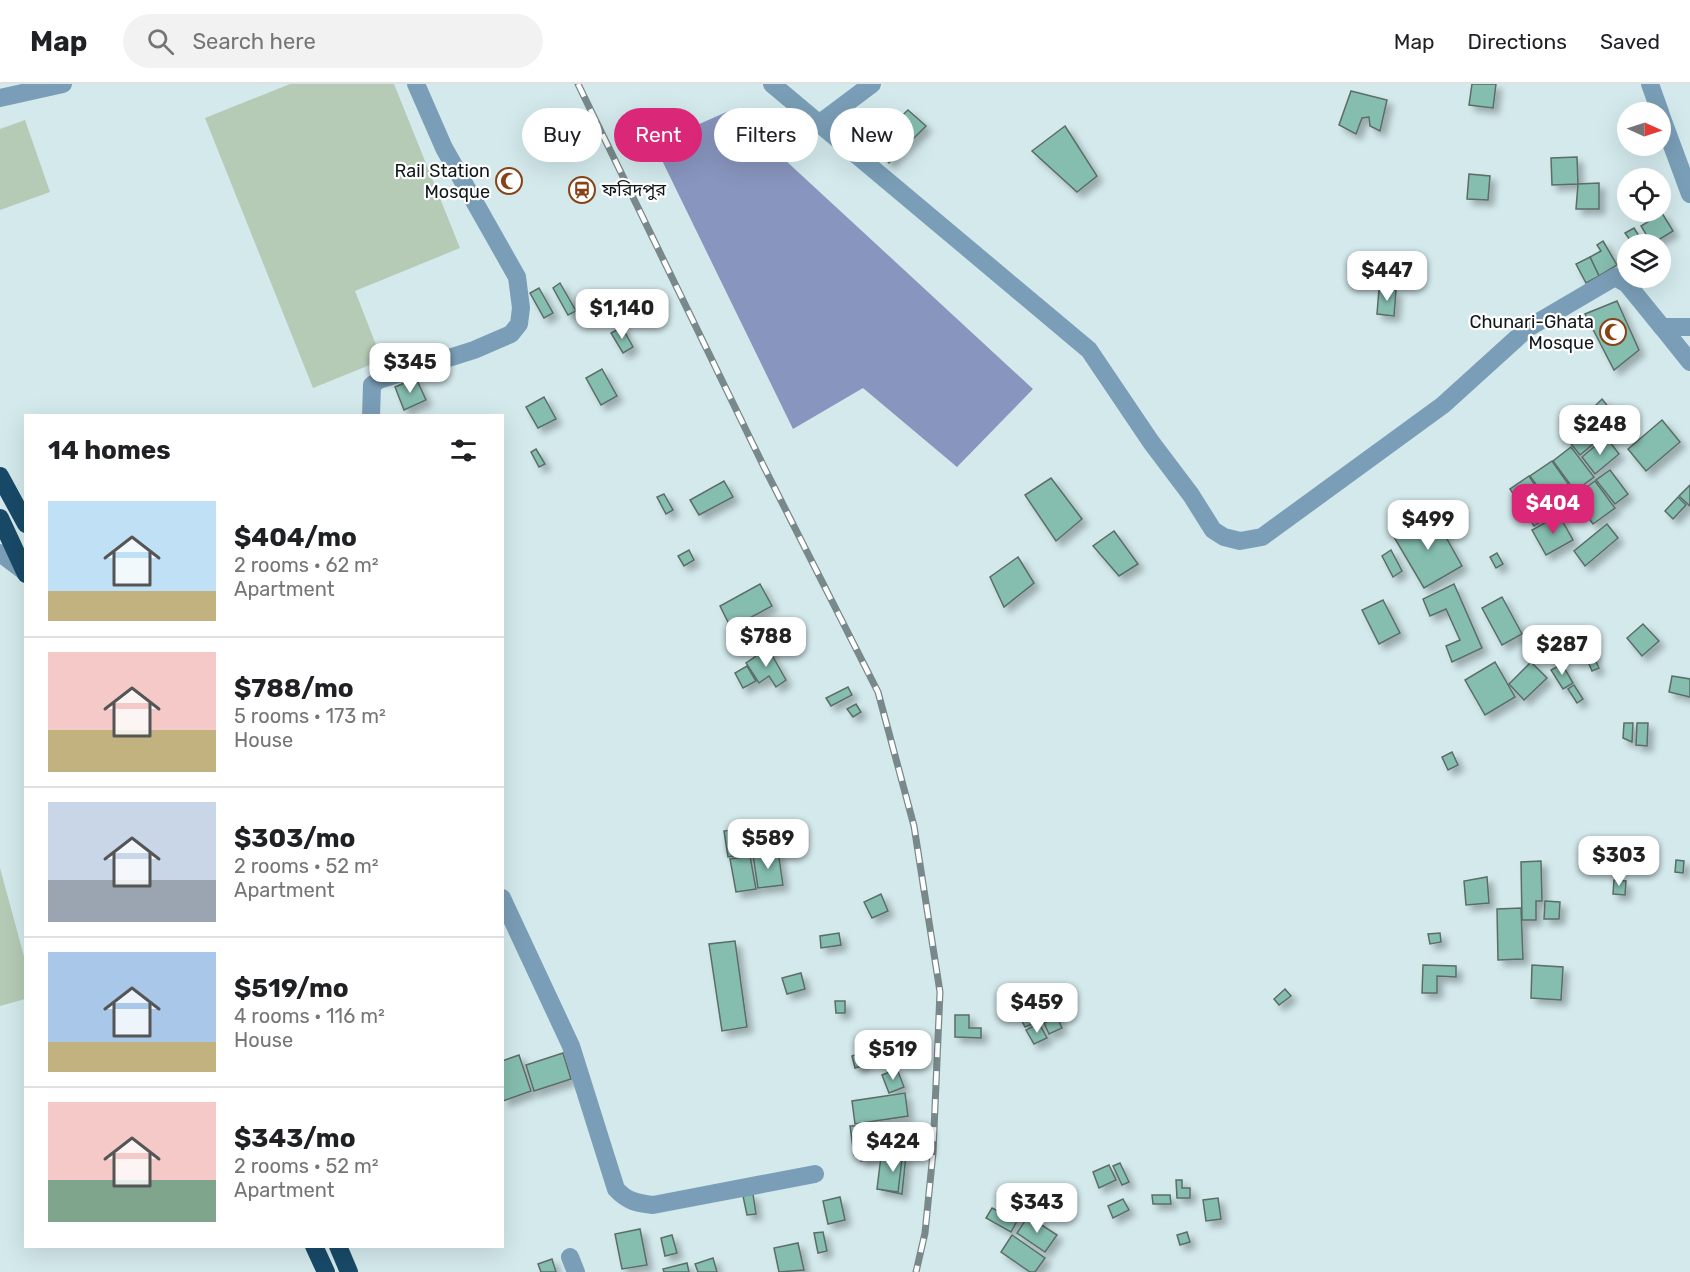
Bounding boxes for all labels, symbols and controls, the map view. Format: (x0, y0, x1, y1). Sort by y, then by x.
search box (123, 14, 543, 68)
text: Map (30, 25, 87, 58)
icon: search (144, 25, 177, 58)
text: Search here (192, 28, 316, 55)
text: Map (1394, 29, 1435, 54)
text: Directions (1468, 29, 1567, 54)
text: Saved (1600, 29, 1660, 54)
north arrow (1617, 102, 1671, 156)
map controls (1617, 102, 1671, 288)
chip: Buy (522, 108, 602, 162)
chip: Rent (614, 108, 702, 162)
chip: Filters (714, 108, 818, 162)
chip: New (830, 108, 914, 162)
place label: Rail Station Mosque (394, 160, 490, 203)
mosque icon: Rail Station Mosque (494, 166, 524, 196)
button: locate (1617, 168, 1671, 222)
station icon: ফরিদপুর (567, 175, 597, 205)
place label: ফরিদপুর (601, 179, 666, 201)
button: layers (1617, 234, 1671, 288)
pin: $447 (1351, 251, 1423, 302)
text: $447 (1361, 258, 1413, 282)
pin: $1,140 (573, 289, 671, 340)
text: $1,140 (590, 296, 654, 320)
place label: Chunari-Ghata Mosque (1469, 311, 1594, 354)
mosque icon: Chunari-Ghata Mosque (1598, 317, 1628, 347)
pin: $345 (374, 343, 446, 394)
text: $345 (383, 350, 437, 374)
pin: $248 (1564, 405, 1636, 456)
text: $248 (1573, 412, 1627, 436)
icon: filters (447, 434, 480, 467)
text: 14 homes (48, 435, 171, 466)
pin: $404 (1517, 484, 1589, 535)
text: $404 (1526, 491, 1580, 515)
pin: $499 (1392, 500, 1464, 551)
text: $499 (1402, 507, 1454, 531)
text: $404/mo (234, 522, 357, 553)
icon: home (96, 525, 168, 597)
text: 2 rooms · 62 m² (234, 553, 379, 577)
text: Apartment (234, 577, 335, 601)
pin: $788 (730, 617, 802, 668)
text: $788 (740, 624, 792, 648)
pin: $287 (1526, 625, 1598, 676)
text: $287 (1536, 632, 1588, 656)
text: $788/mo (234, 673, 354, 704)
icon: home (96, 676, 168, 748)
text: 5 rooms · 173 m² (234, 704, 386, 728)
text: House (234, 728, 293, 752)
pin: $589 (732, 819, 804, 870)
text: $303/mo (234, 823, 355, 854)
icon: home (96, 826, 168, 898)
text: $589 (742, 826, 794, 850)
pin: $303 (1583, 836, 1655, 887)
text: $303 (1592, 843, 1646, 867)
text: 2 rooms · 52 m² (234, 854, 379, 878)
text: Apartment (234, 878, 335, 902)
text: $519/mo (234, 973, 349, 1004)
icon: home (96, 976, 168, 1048)
pin: $459 (1001, 983, 1073, 1034)
text: $459 (1011, 990, 1063, 1014)
text: 4 rooms · 116 m² (234, 1004, 385, 1028)
text: House (234, 1028, 293, 1052)
pin: $519 (857, 1030, 929, 1081)
text: $519 (869, 1037, 917, 1061)
pin: $424 (857, 1122, 929, 1173)
text: $343/mo (234, 1123, 356, 1154)
icon: home (96, 1126, 168, 1198)
text: $424 (866, 1129, 920, 1153)
text: 2 rooms · 52 m² (234, 1154, 379, 1178)
text: Apartment (234, 1178, 335, 1202)
pin: $343 (1001, 1183, 1073, 1234)
text: $343 (1010, 1190, 1064, 1214)

